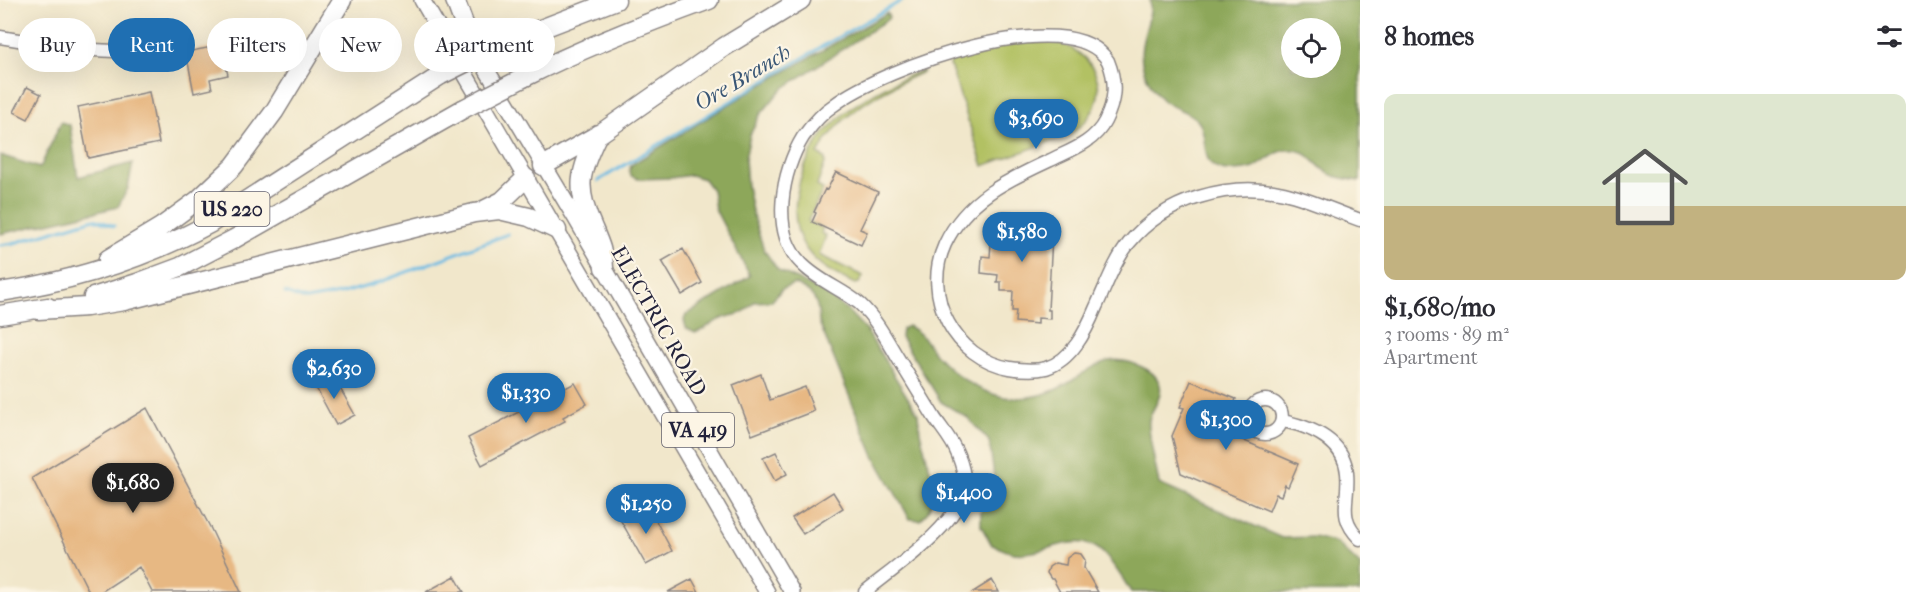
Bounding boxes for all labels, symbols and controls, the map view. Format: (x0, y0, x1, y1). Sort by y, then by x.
chip: Buy (18, 18, 96, 72)
chip: Rent (108, 18, 195, 72)
chip: Filters (207, 18, 307, 72)
chip: New (319, 18, 402, 72)
chip: Apartment (414, 18, 555, 72)
map controls (1281, 18, 1341, 78)
button: locate (1281, 18, 1341, 78)
icon: filters (1873, 20, 1906, 53)
text: 8 homes (1384, 21, 1474, 52)
water label: Ore Branch (690, 39, 795, 117)
pin: $3,690 (987, 99, 1085, 150)
text: $3,690 (1008, 107, 1064, 130)
icon: home (1591, 133, 1699, 241)
road number: US 220 (194, 192, 270, 226)
pin: $1,580 (973, 212, 1071, 263)
text: $1,580 (996, 220, 1048, 243)
street label: ELECTRIC ROAD (606, 242, 712, 400)
text: $1,680/mo (1384, 292, 1495, 323)
text: 3 rooms · 89 m² (1384, 323, 1509, 346)
text: Apartment (1384, 346, 1478, 369)
pin: $2,630 (285, 349, 383, 400)
text: $2,630 (306, 357, 362, 380)
pin: $1,330 (477, 373, 575, 424)
text: $1,330 (501, 381, 551, 404)
pin: $1,300 (1177, 400, 1275, 451)
text: $1,300 (1200, 408, 1252, 431)
road number: VA 419 (662, 413, 734, 447)
pin: $1,680 (84, 463, 182, 514)
text: $1,680 (106, 471, 160, 494)
pin: $1,400 (915, 473, 1013, 524)
text: $1,400 (936, 481, 992, 504)
pin: $1,250 (597, 484, 695, 535)
text: $1,250 (620, 492, 672, 515)

